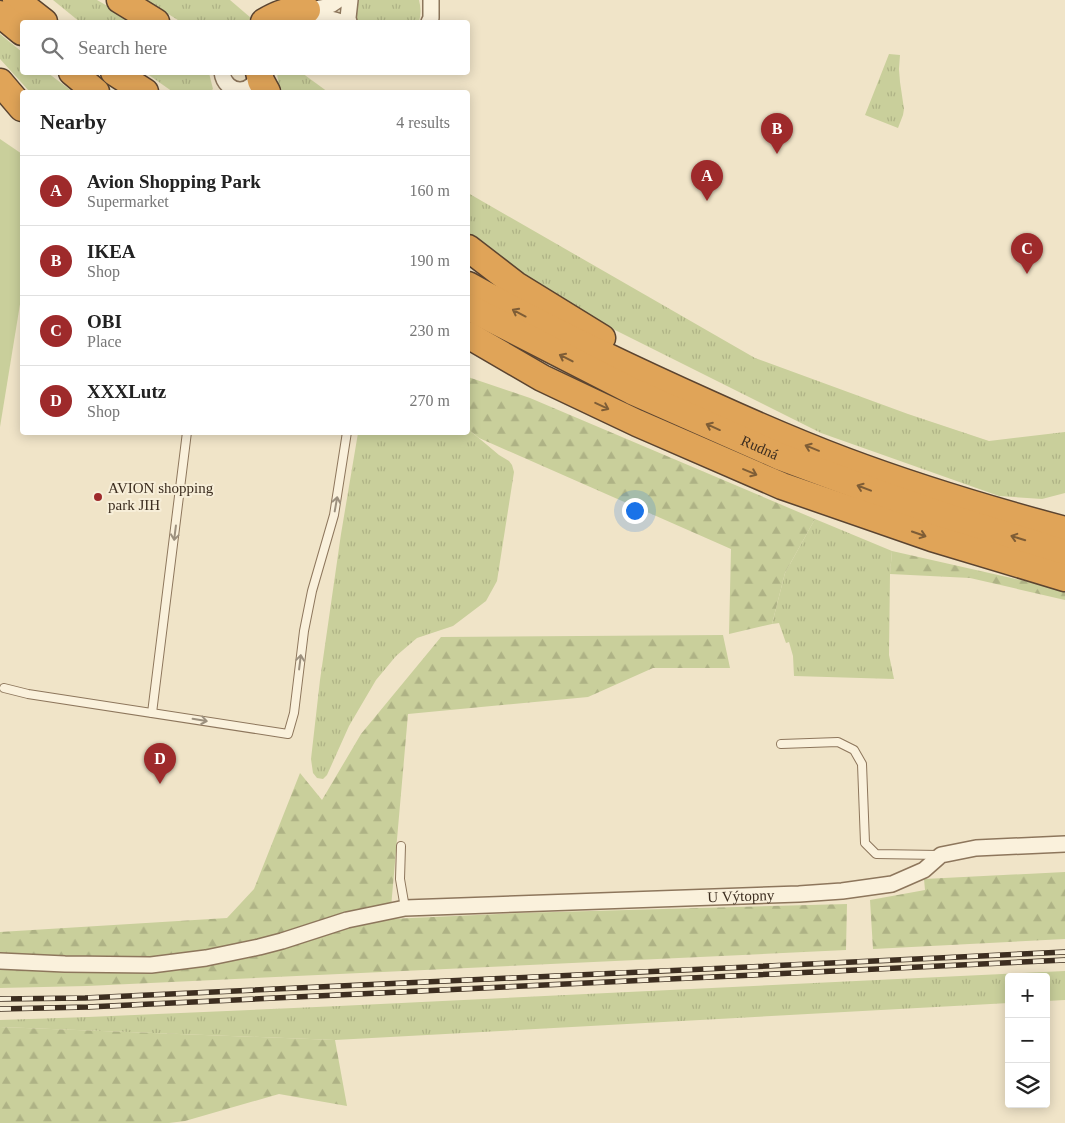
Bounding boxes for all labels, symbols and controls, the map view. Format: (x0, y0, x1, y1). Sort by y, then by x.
search box (20, 20, 470, 75)
icon: search (38, 34, 66, 62)
text: Search here (78, 37, 167, 58)
text: Nearby (40, 110, 107, 134)
pin: B (761, 113, 793, 154)
text: 4 results (396, 114, 450, 131)
pin: A (691, 160, 723, 201)
text: Avion Shopping Park (87, 171, 261, 192)
text: A (50, 182, 62, 199)
text: 160 m (410, 182, 450, 199)
text: Supermarket (87, 193, 169, 210)
pin: C (1011, 233, 1043, 274)
text: IKEA (87, 241, 136, 262)
text: B (51, 252, 61, 269)
text: 190 m (410, 252, 450, 269)
text: Shop (87, 263, 120, 280)
one-way arrow (511, 308, 526, 318)
text: OBI (87, 311, 122, 332)
text: C (50, 322, 62, 339)
text: 230 m (410, 322, 450, 339)
text: Place (87, 333, 122, 350)
one-way arrow (559, 353, 574, 363)
text: XXXLutz (87, 381, 166, 402)
text: D (50, 392, 62, 409)
text: 270 m (410, 392, 450, 409)
one-way arrow (594, 402, 609, 411)
text: Shop (87, 403, 120, 420)
one-way arrow (706, 422, 721, 432)
street label: Rudná (739, 432, 781, 463)
one-way arrow (805, 442, 820, 452)
one-way arrow (742, 468, 757, 478)
place label: AVION shopping park JIH (108, 480, 214, 513)
one-way arrow (857, 483, 872, 492)
marker: AVION shopping park JIH (92, 491, 104, 503)
one-way arrow (332, 496, 342, 512)
your location (622, 498, 648, 524)
one-way arrow (169, 525, 179, 541)
one-way arrow (911, 530, 927, 539)
one-way arrow (1011, 533, 1027, 543)
one-way arrow (296, 654, 306, 670)
one-way arrow (191, 716, 207, 726)
pin: D (144, 743, 176, 784)
street label: U Výtopny (707, 887, 775, 905)
map controls (1005, 973, 1050, 1108)
button: + (1005, 973, 1050, 1018)
button: − (1005, 1018, 1050, 1063)
button: layers (1005, 1063, 1050, 1108)

